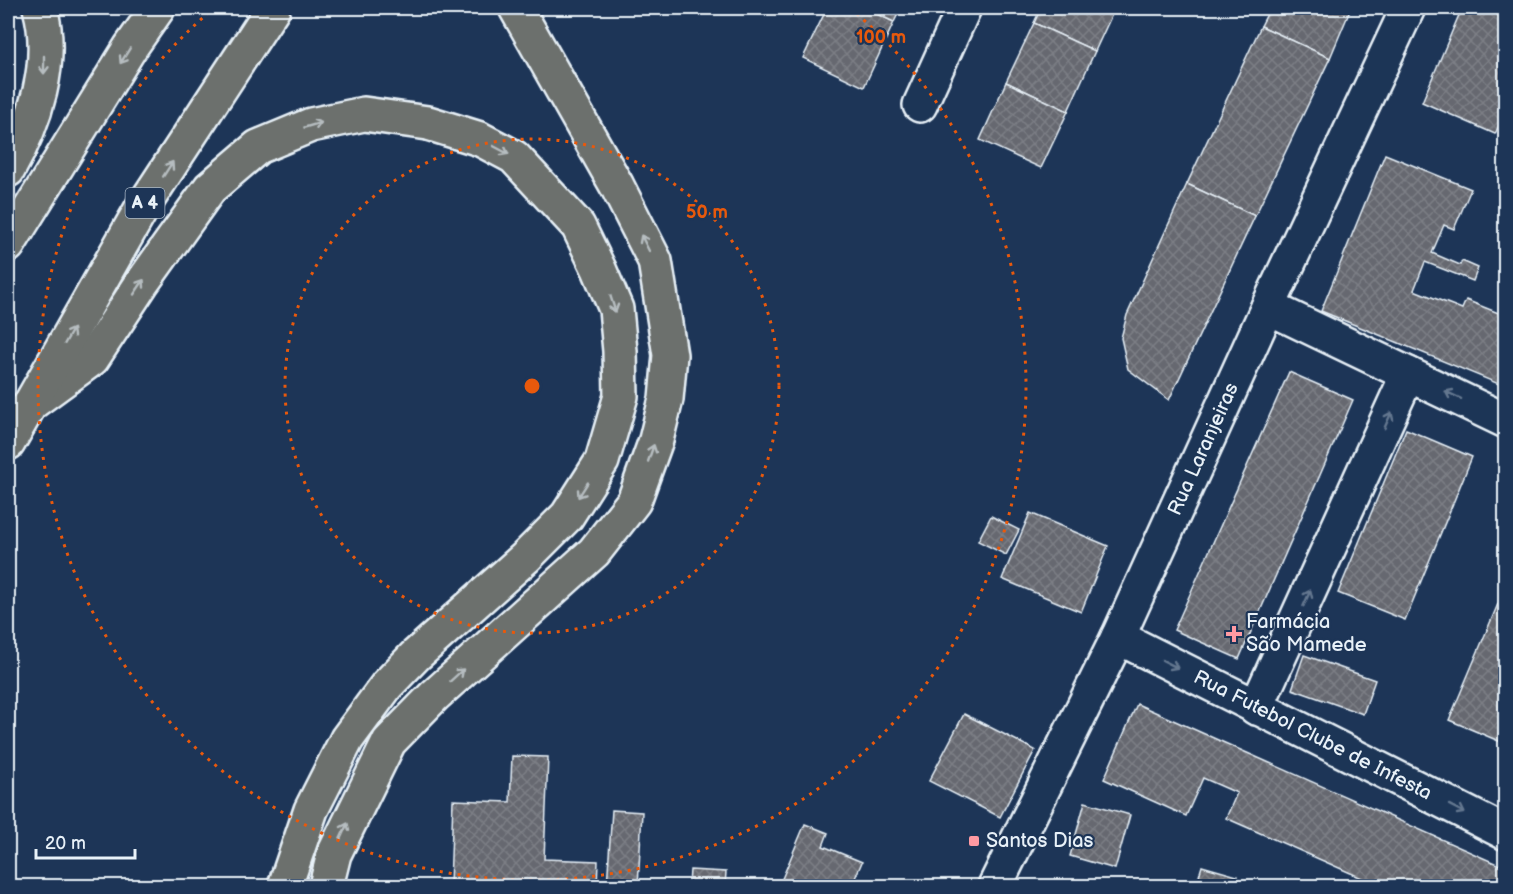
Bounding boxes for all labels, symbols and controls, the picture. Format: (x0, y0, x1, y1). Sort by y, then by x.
text: 100 m (856, 27, 906, 48)
one-way arrow (118, 47, 130, 64)
one-way arrow (38, 55, 49, 75)
one-way arrow (303, 119, 322, 130)
one-way arrow (491, 145, 509, 156)
one-way arrow (162, 161, 174, 177)
road number: A 4 (126, 188, 164, 218)
text: 50 m (686, 202, 728, 223)
one-way arrow (639, 234, 651, 252)
one-way arrow (133, 280, 145, 296)
one-way arrow (608, 294, 619, 313)
one-way arrow (63, 328, 75, 345)
centre of rings (522, 376, 542, 396)
street label: Rua Laranjeiras (1163, 379, 1244, 519)
one-way arrow (1444, 389, 1462, 401)
one-way arrow (1382, 412, 1394, 430)
one-way arrow (647, 444, 658, 463)
one-way arrow (577, 481, 589, 498)
one-way arrow (1301, 589, 1313, 607)
place label: Farmácia São Mamede (1246, 610, 1367, 657)
marker: Farmácia São Mamede (1227, 627, 1241, 641)
one-way arrow (1161, 658, 1179, 670)
street label: Rua Futebol Clube de Infesta (1189, 665, 1436, 805)
one-way arrow (449, 668, 464, 682)
one-way arrow (1447, 803, 1465, 815)
scale bar (36, 822, 135, 860)
one-way arrow (339, 823, 351, 841)
place label: Santos Dias (986, 829, 1093, 853)
text: 20 m (45, 833, 86, 854)
marker: Santos Dias (967, 834, 981, 848)

